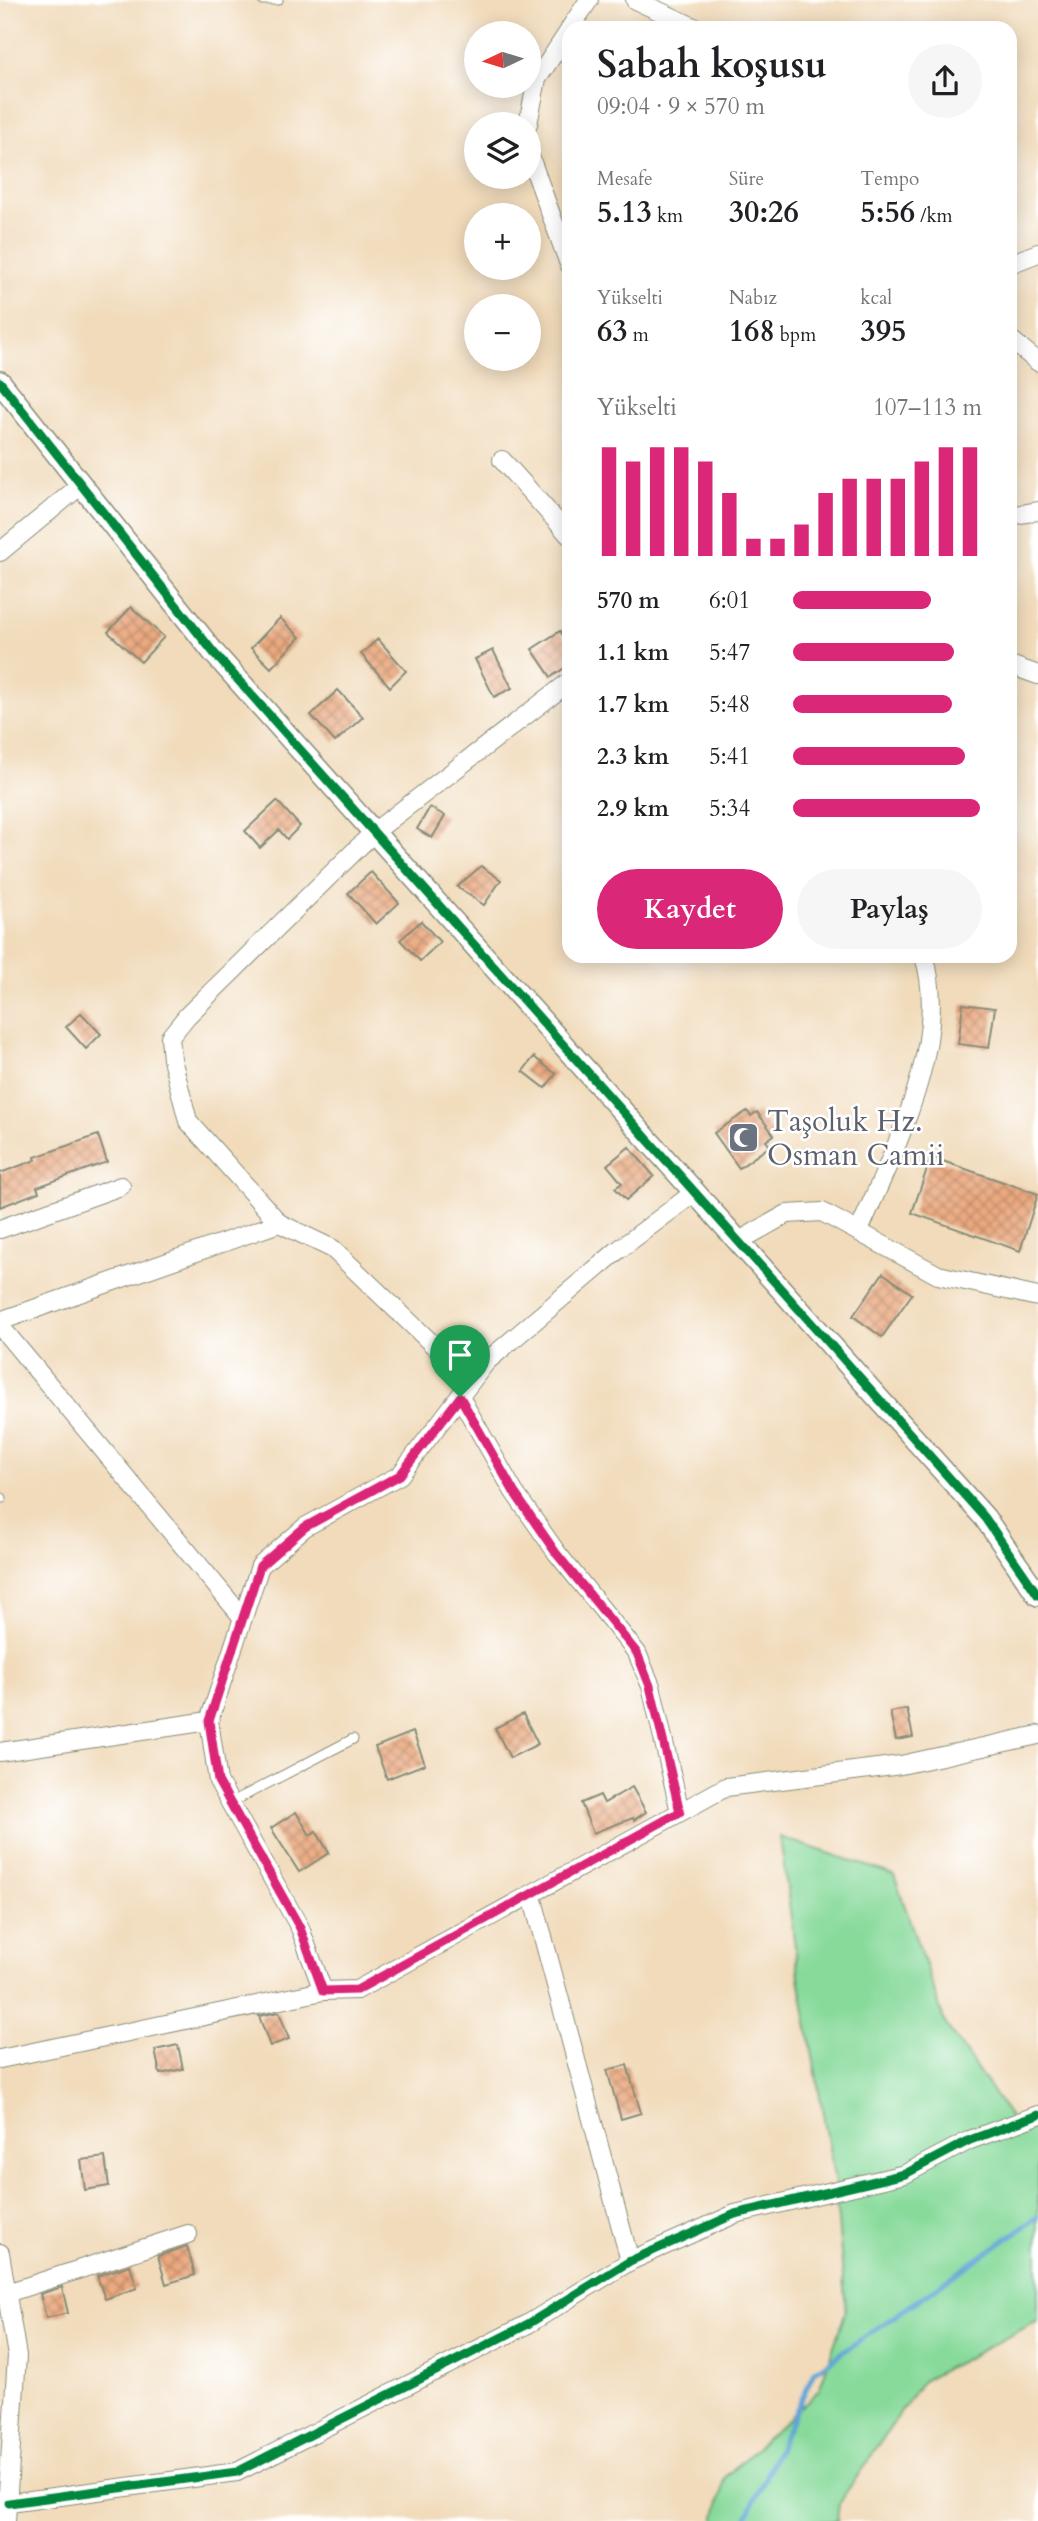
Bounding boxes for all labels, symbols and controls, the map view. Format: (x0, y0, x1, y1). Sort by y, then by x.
north arrow (464, 21, 541, 98)
map controls (464, 21, 541, 371)
text: Sabah koşusu (597, 39, 827, 91)
button: share (908, 44, 982, 118)
text: 09:04 · 9 × 570 m (597, 91, 765, 122)
button: layers (464, 112, 541, 189)
text: Mesafe (597, 166, 653, 192)
text: Süre (729, 166, 764, 192)
text: Tempo (860, 166, 919, 192)
text: 5.13 (597, 192, 652, 233)
text: 30:26 (729, 192, 799, 233)
text: 5:56 (860, 192, 915, 233)
button: + (464, 203, 541, 280)
text: km (652, 203, 683, 229)
text: /km (915, 203, 953, 229)
text: Yükselti (597, 285, 663, 311)
text: Nabız (729, 285, 777, 311)
text: kcal (860, 285, 892, 311)
button: − (464, 294, 541, 371)
text: 63 (597, 311, 628, 352)
text: 168 (729, 311, 775, 352)
text: 395 (860, 311, 906, 352)
text: m (628, 322, 649, 348)
text: bpm (775, 322, 816, 348)
text: Yükselti (597, 392, 677, 423)
text: 107–113 m (873, 392, 982, 423)
text: 570 m (597, 585, 660, 616)
text: 6:01 (709, 585, 750, 616)
text: 1.1 km (597, 637, 669, 668)
text: 5:47 (709, 637, 750, 668)
text: 1.7 km (597, 689, 669, 720)
text: 5:48 (709, 689, 750, 720)
text: 2.3 km (597, 741, 669, 772)
text: 5:41 (709, 741, 750, 772)
text: 2.9 km (597, 793, 669, 824)
text: 5:34 (709, 793, 750, 824)
button: Kaydet (597, 869, 783, 949)
button: Paylaş (797, 869, 982, 949)
place label: Taşoluk Hz. Osman Camii (767, 1101, 945, 1176)
mosque icon: Taşoluk Hz. Osman Camii (727, 1121, 761, 1155)
pin (430, 1325, 490, 1397)
icon: arrive (441, 1336, 479, 1374)

